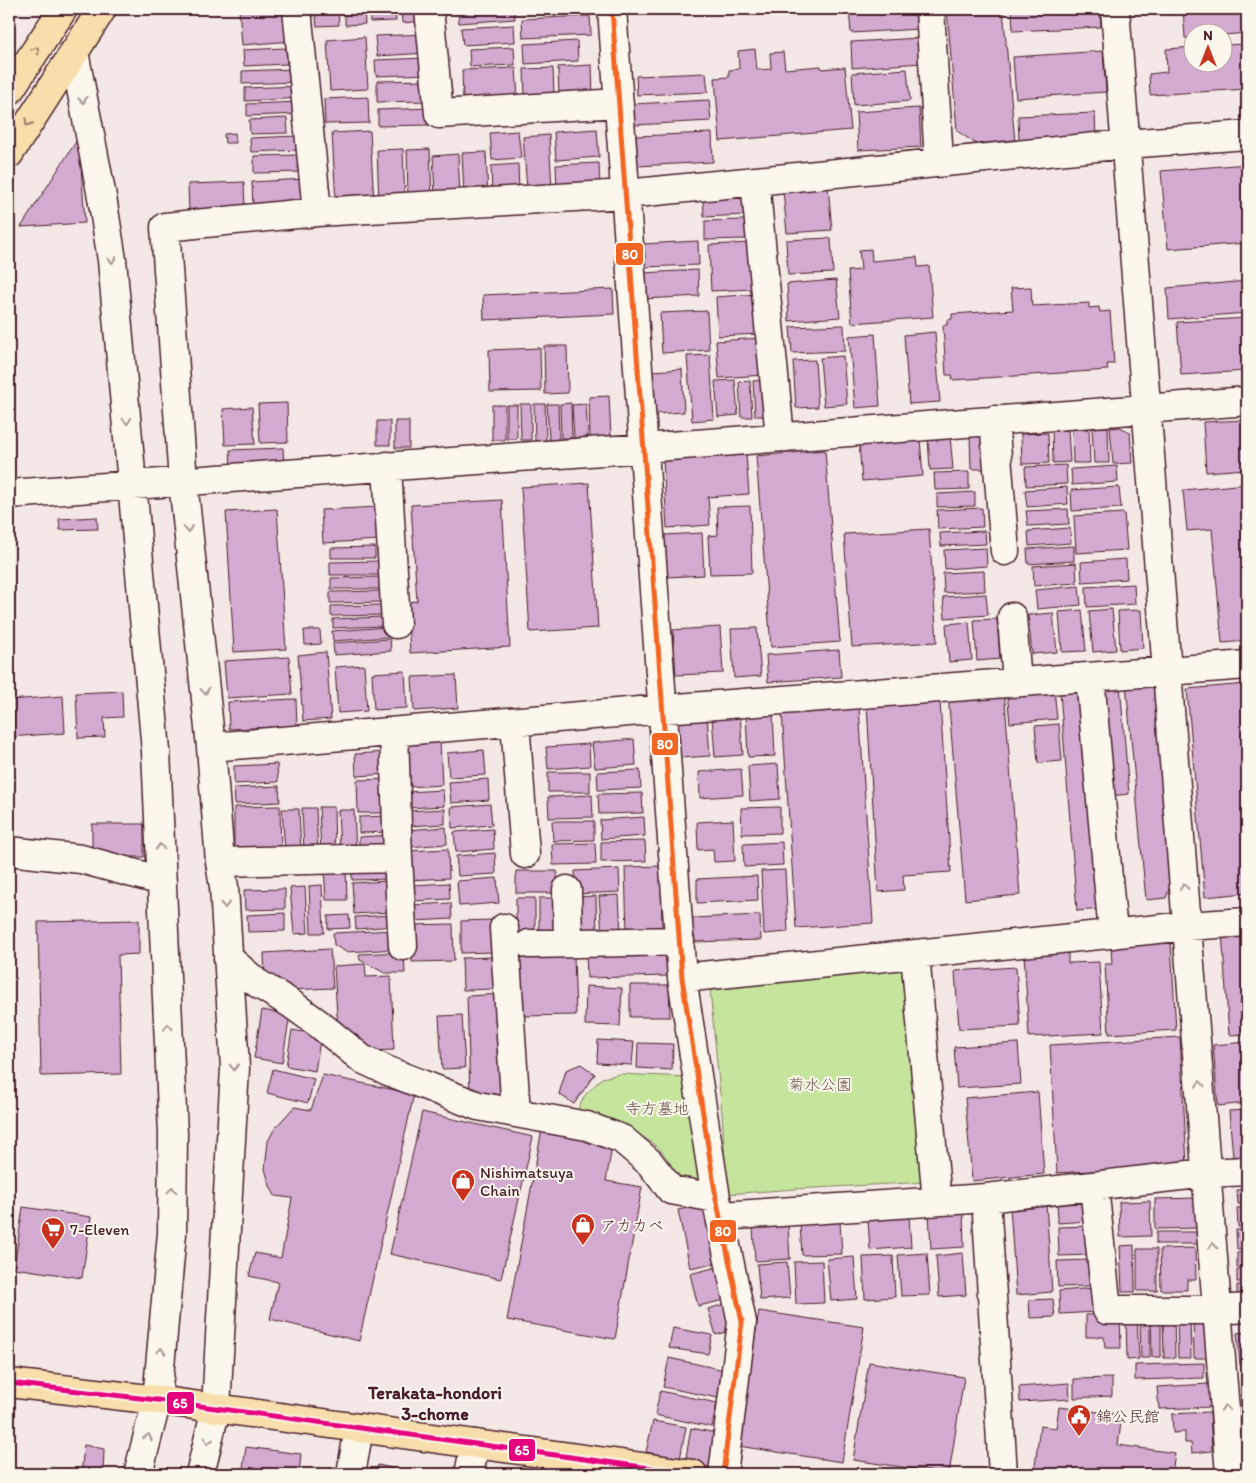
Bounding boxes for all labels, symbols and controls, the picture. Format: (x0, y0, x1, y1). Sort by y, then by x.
north arrow (1184, 22, 1234, 72)
text: N (1203, 27, 1213, 44)
one-way arrow (30, 47, 39, 56)
one-way arrow (77, 95, 88, 104)
one-way arrow (25, 118, 35, 127)
line badge: 80 (615, 242, 644, 266)
text: 80 (622, 246, 639, 263)
one-way arrow (106, 255, 116, 264)
one-way arrow (121, 418, 132, 426)
one-way arrow (182, 525, 193, 533)
one-way arrow (199, 687, 210, 695)
line badge: 80 (651, 732, 679, 756)
text: 80 (657, 736, 674, 753)
one-way arrow (155, 843, 166, 851)
one-way arrow (1179, 883, 1190, 891)
one-way arrow (220, 901, 231, 909)
one-way arrow (163, 1023, 173, 1030)
one-way arrow (229, 1064, 239, 1071)
park label: 菊水公園 (788, 1075, 852, 1094)
one-way arrow (1195, 1080, 1206, 1088)
park label: 寺方墓地 (625, 1099, 689, 1118)
place label: Nishimatsuya Chain (480, 1163, 574, 1200)
shop icon: Nishimatsuya Chain (450, 1168, 476, 1202)
one-way arrow (167, 1185, 177, 1193)
shop icon: アカカベ (570, 1212, 596, 1246)
supermarket icon: 7-Eleven (40, 1216, 66, 1250)
place label: アカカベ (600, 1216, 664, 1235)
line badge: 80 (709, 1219, 737, 1243)
place label: 7-Eleven (70, 1220, 129, 1239)
text: 80 (715, 1223, 732, 1240)
one-way arrow (1207, 1242, 1218, 1250)
one-way arrow (155, 1347, 166, 1355)
district label: Terakata-hondori 3-chome (367, 1382, 502, 1425)
line badge: 65 (166, 1391, 195, 1415)
text: 65 (173, 1395, 188, 1412)
public building icon: 錦公民館 (1066, 1403, 1092, 1437)
one-way arrow (1220, 1404, 1231, 1412)
place label: 錦公民館 (1096, 1407, 1160, 1426)
one-way arrow (142, 1434, 152, 1442)
one-way arrow (203, 1437, 214, 1446)
line badge: 65 (508, 1438, 536, 1462)
text: 65 (515, 1442, 530, 1459)

